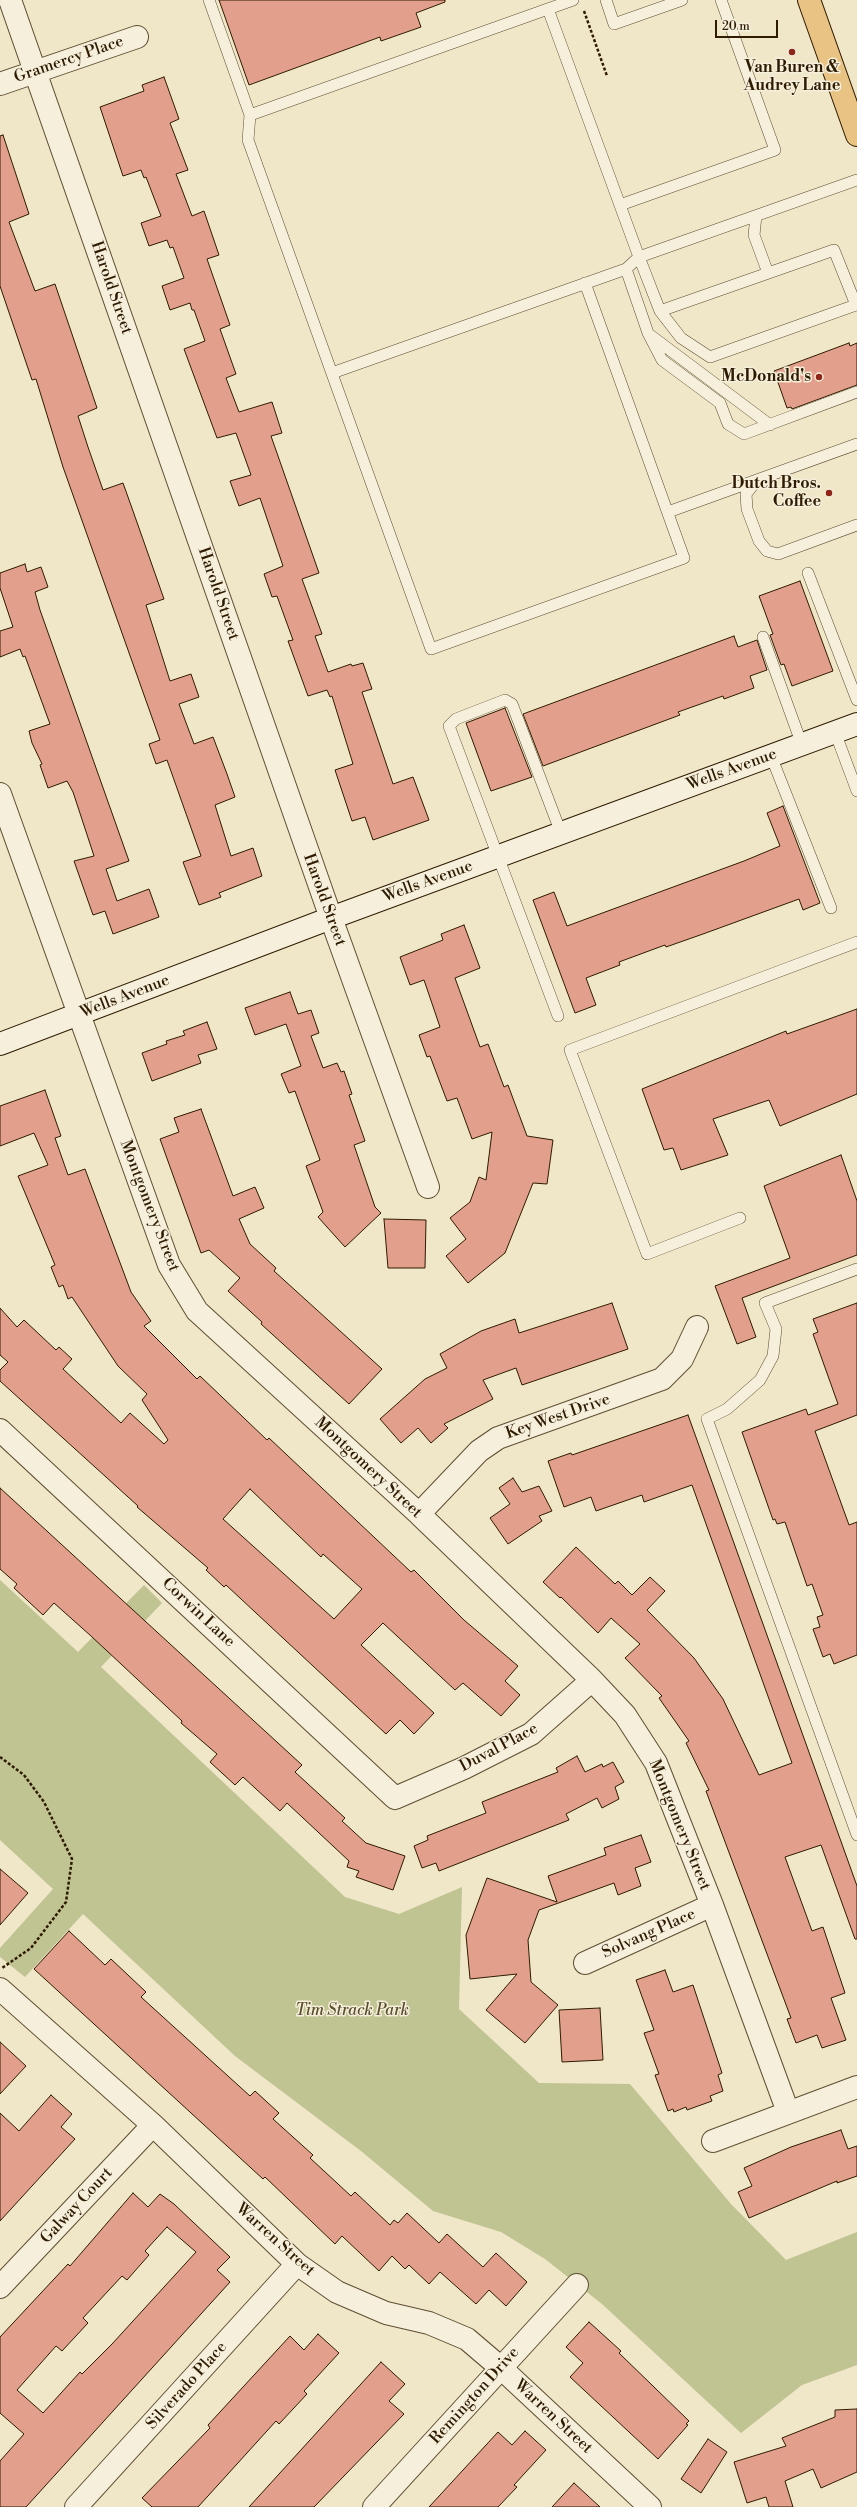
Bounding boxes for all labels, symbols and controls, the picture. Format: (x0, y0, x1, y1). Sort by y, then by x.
scale bar (717, 12, 780, 38)
text: 20 m (722, 19, 750, 34)
street label: Gramercy Place (12, 32, 126, 88)
marker: Van Buren & Audrey Lane (787, 47, 797, 57)
place label: Van Buren & Audrey Lane (744, 58, 840, 96)
street label: Harold Street (86, 239, 136, 337)
place label: McDonald's (721, 367, 811, 387)
marker: McDonald's (814, 372, 824, 382)
place label: Dutch Bros. Coffee (731, 474, 821, 512)
marker: Dutch Bros. Coffee (824, 488, 834, 498)
street label: Harold Street (193, 545, 243, 643)
street label: Wells Avenue (685, 745, 779, 795)
street label: Harold Street (298, 851, 350, 949)
street label: Wells Avenue (381, 857, 475, 907)
street label: Wells Avenue (78, 971, 172, 1023)
street label: Montgomery Street (115, 1137, 183, 1275)
street label: Key West Drive (503, 1390, 613, 1444)
street label: Montgomery Street (310, 1413, 426, 1523)
street label: Corwin Lane (157, 1574, 239, 1652)
street label: Duval Place (457, 1719, 541, 1777)
street label: Montgomery Street (644, 1757, 714, 1893)
street label: Solvang Place (599, 1905, 699, 1963)
park label: Tim Strack Park (295, 2001, 409, 2021)
street label: Galway Court (37, 2164, 117, 2248)
street label: Warren Street (231, 2199, 319, 2281)
street label: Silverado Place (143, 2338, 231, 2434)
street label: Remington Drive (426, 2343, 524, 2449)
street label: Warren Street (510, 2376, 596, 2458)

